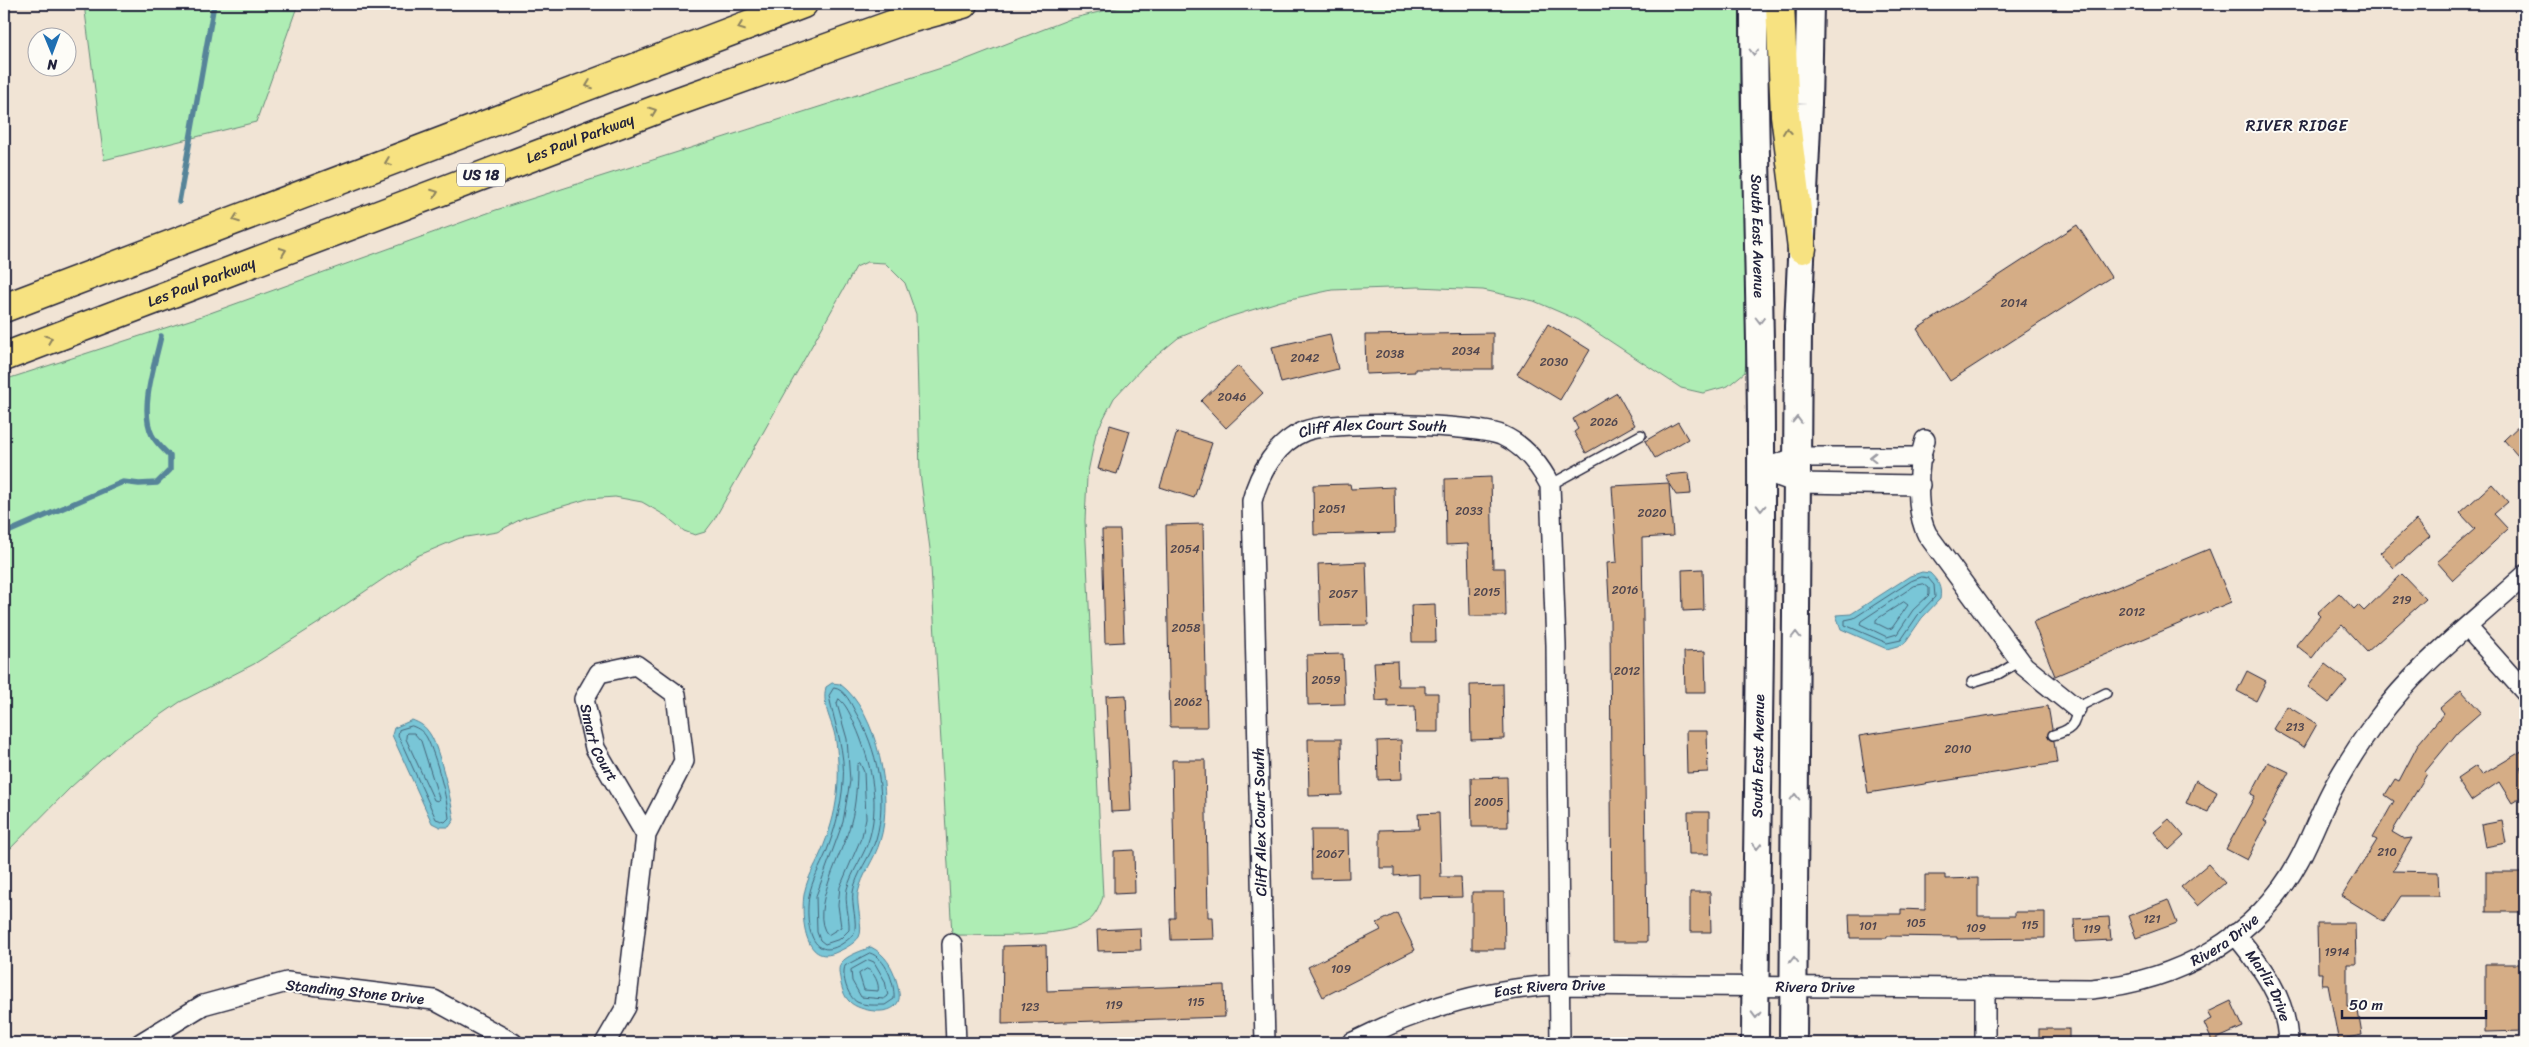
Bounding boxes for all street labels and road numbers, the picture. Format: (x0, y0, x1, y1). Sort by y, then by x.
street label: Les Paul Parkway (522, 106, 638, 171)
road number: US 18 (457, 164, 505, 186)
street label: South East Avenue (1743, 174, 1772, 298)
street label: Les Paul Parkway (143, 250, 259, 315)
street label: Cliff Alex Court South (1294, 411, 1448, 446)
street label: South East Avenue (1744, 694, 1772, 818)
street label: Smart Court (572, 701, 625, 787)
street label: Cliff Alex Court South (1246, 747, 1274, 897)
street label: Rivera Drive (2186, 907, 2266, 973)
street label: Marliz Drive (2239, 944, 2298, 1025)
street label: Standing Stone Drive (284, 972, 426, 1012)
street label: East Rivera Drive (1492, 972, 1605, 1005)
street label: Rivera Drive (1775, 974, 1855, 1000)

